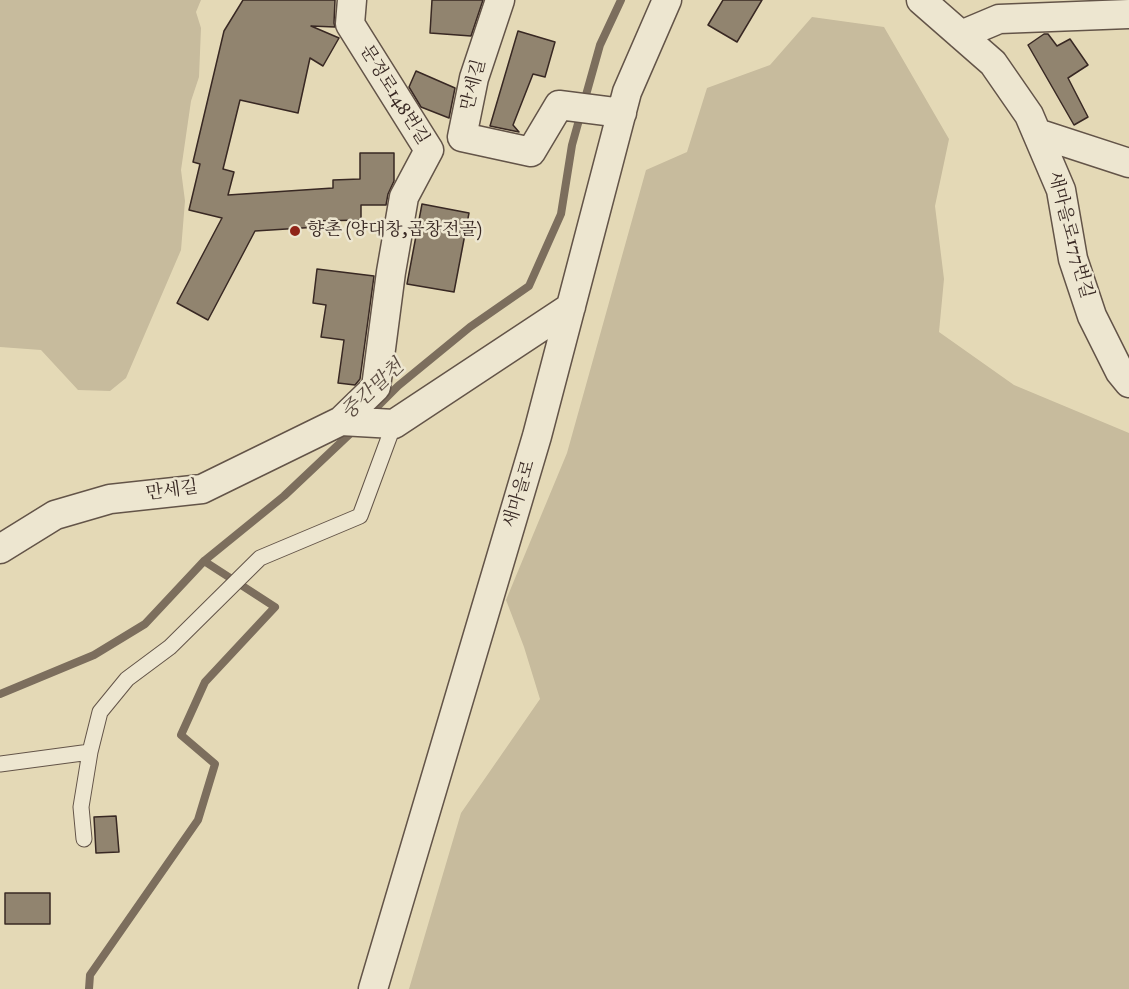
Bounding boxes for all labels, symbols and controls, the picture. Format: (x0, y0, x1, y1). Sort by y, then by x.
street label: 문정로148번길 (355, 41, 433, 149)
street label: 만세길 (457, 57, 491, 113)
street label: 새마을로177번길 (1043, 169, 1097, 301)
place label: 향촌 (양대창,곱창전골) (307, 220, 482, 242)
marker: 향촌 (양대창,곱창전골) (288, 224, 302, 238)
water label: 중간말천 (337, 355, 409, 425)
street label: 새마을로 (500, 458, 540, 530)
street label: 만세길 (145, 477, 199, 505)

